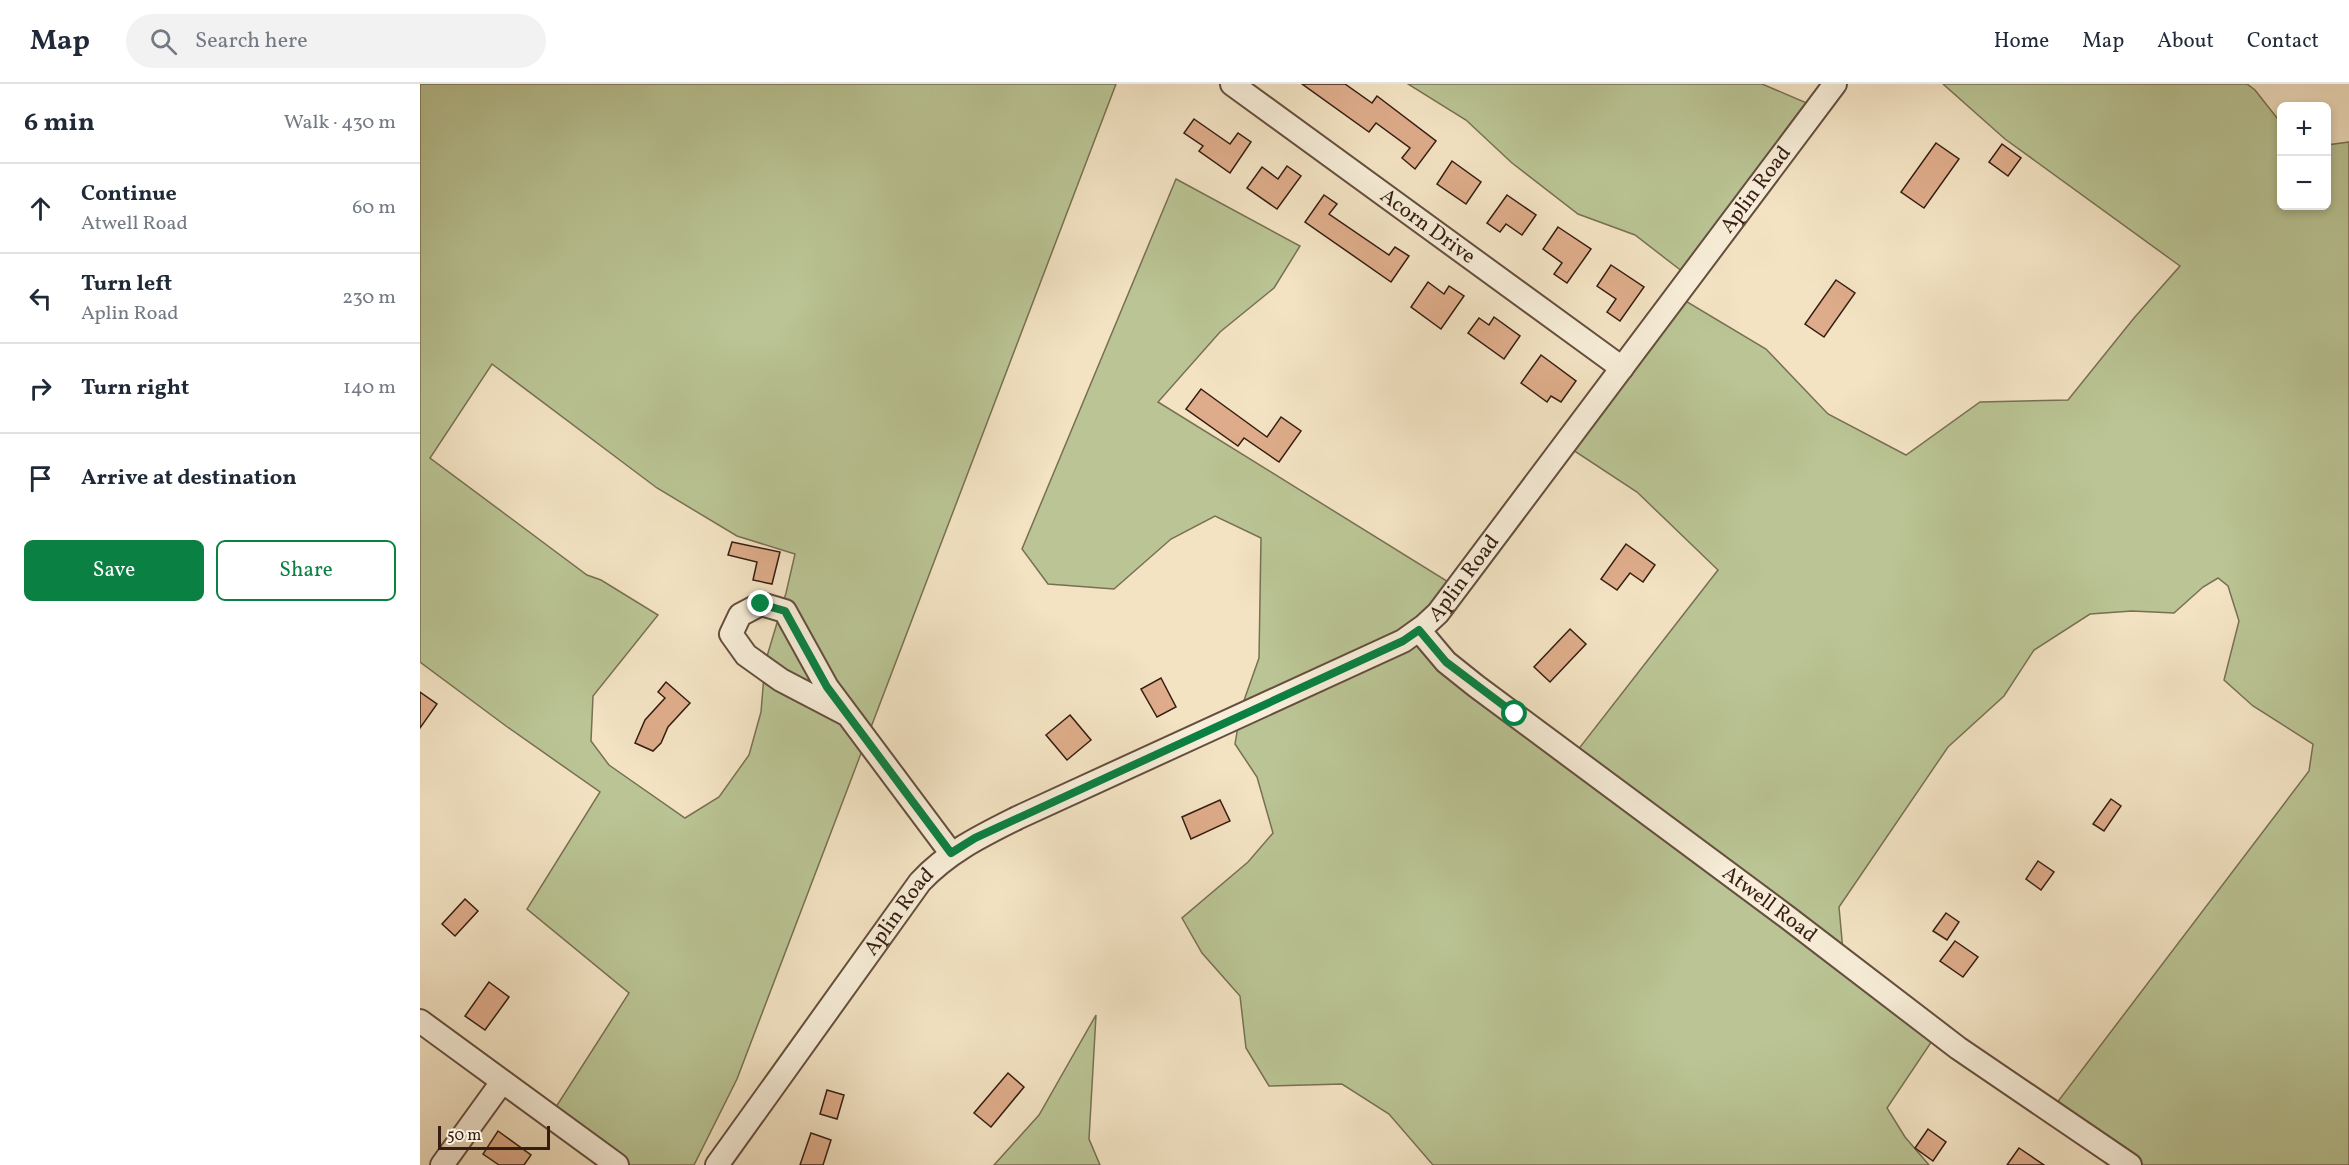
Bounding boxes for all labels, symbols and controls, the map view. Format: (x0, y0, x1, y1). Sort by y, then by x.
search box (126, 14, 546, 68)
text: Map (30, 22, 90, 61)
icon: search (147, 25, 180, 58)
text: Search here (195, 26, 308, 57)
text: Home (1994, 27, 2049, 56)
text: Map (2082, 27, 2124, 56)
text: About (2157, 27, 2214, 56)
text: Contact (2247, 27, 2319, 56)
map controls (2277, 102, 2331, 210)
button: + (2277, 102, 2331, 156)
text: 6 min (24, 105, 95, 141)
text: Walk · 430 m (284, 109, 396, 137)
street label: Aplin Road (1713, 140, 1798, 239)
button: − (2277, 156, 2331, 210)
text: Continue (81, 179, 177, 210)
street label: Acorn Drive (1374, 182, 1481, 271)
icon: ahead (24, 192, 57, 225)
text: 60 m (352, 194, 396, 222)
text: Atwell Road (81, 210, 188, 238)
text: Turn left (81, 269, 172, 300)
icon: left (24, 282, 57, 315)
text: 230 m (342, 284, 396, 312)
text: Aplin Road (81, 300, 179, 328)
icon: right (24, 372, 57, 405)
text: Turn right (81, 373, 189, 404)
text: 140 m (343, 374, 396, 402)
icon: arrive (24, 462, 57, 495)
text: Arrive at destination (81, 463, 297, 494)
street label: Aplin Road (1422, 529, 1506, 629)
button: Save (24, 540, 204, 601)
button: Share (216, 540, 396, 601)
route end (747, 590, 773, 616)
route start (1501, 700, 1527, 726)
street label: Atwell Road (1716, 859, 1823, 949)
street label: Aplin Road (857, 861, 941, 962)
scale bar (438, 1123, 550, 1150)
text: 50 m (447, 1125, 481, 1147)

